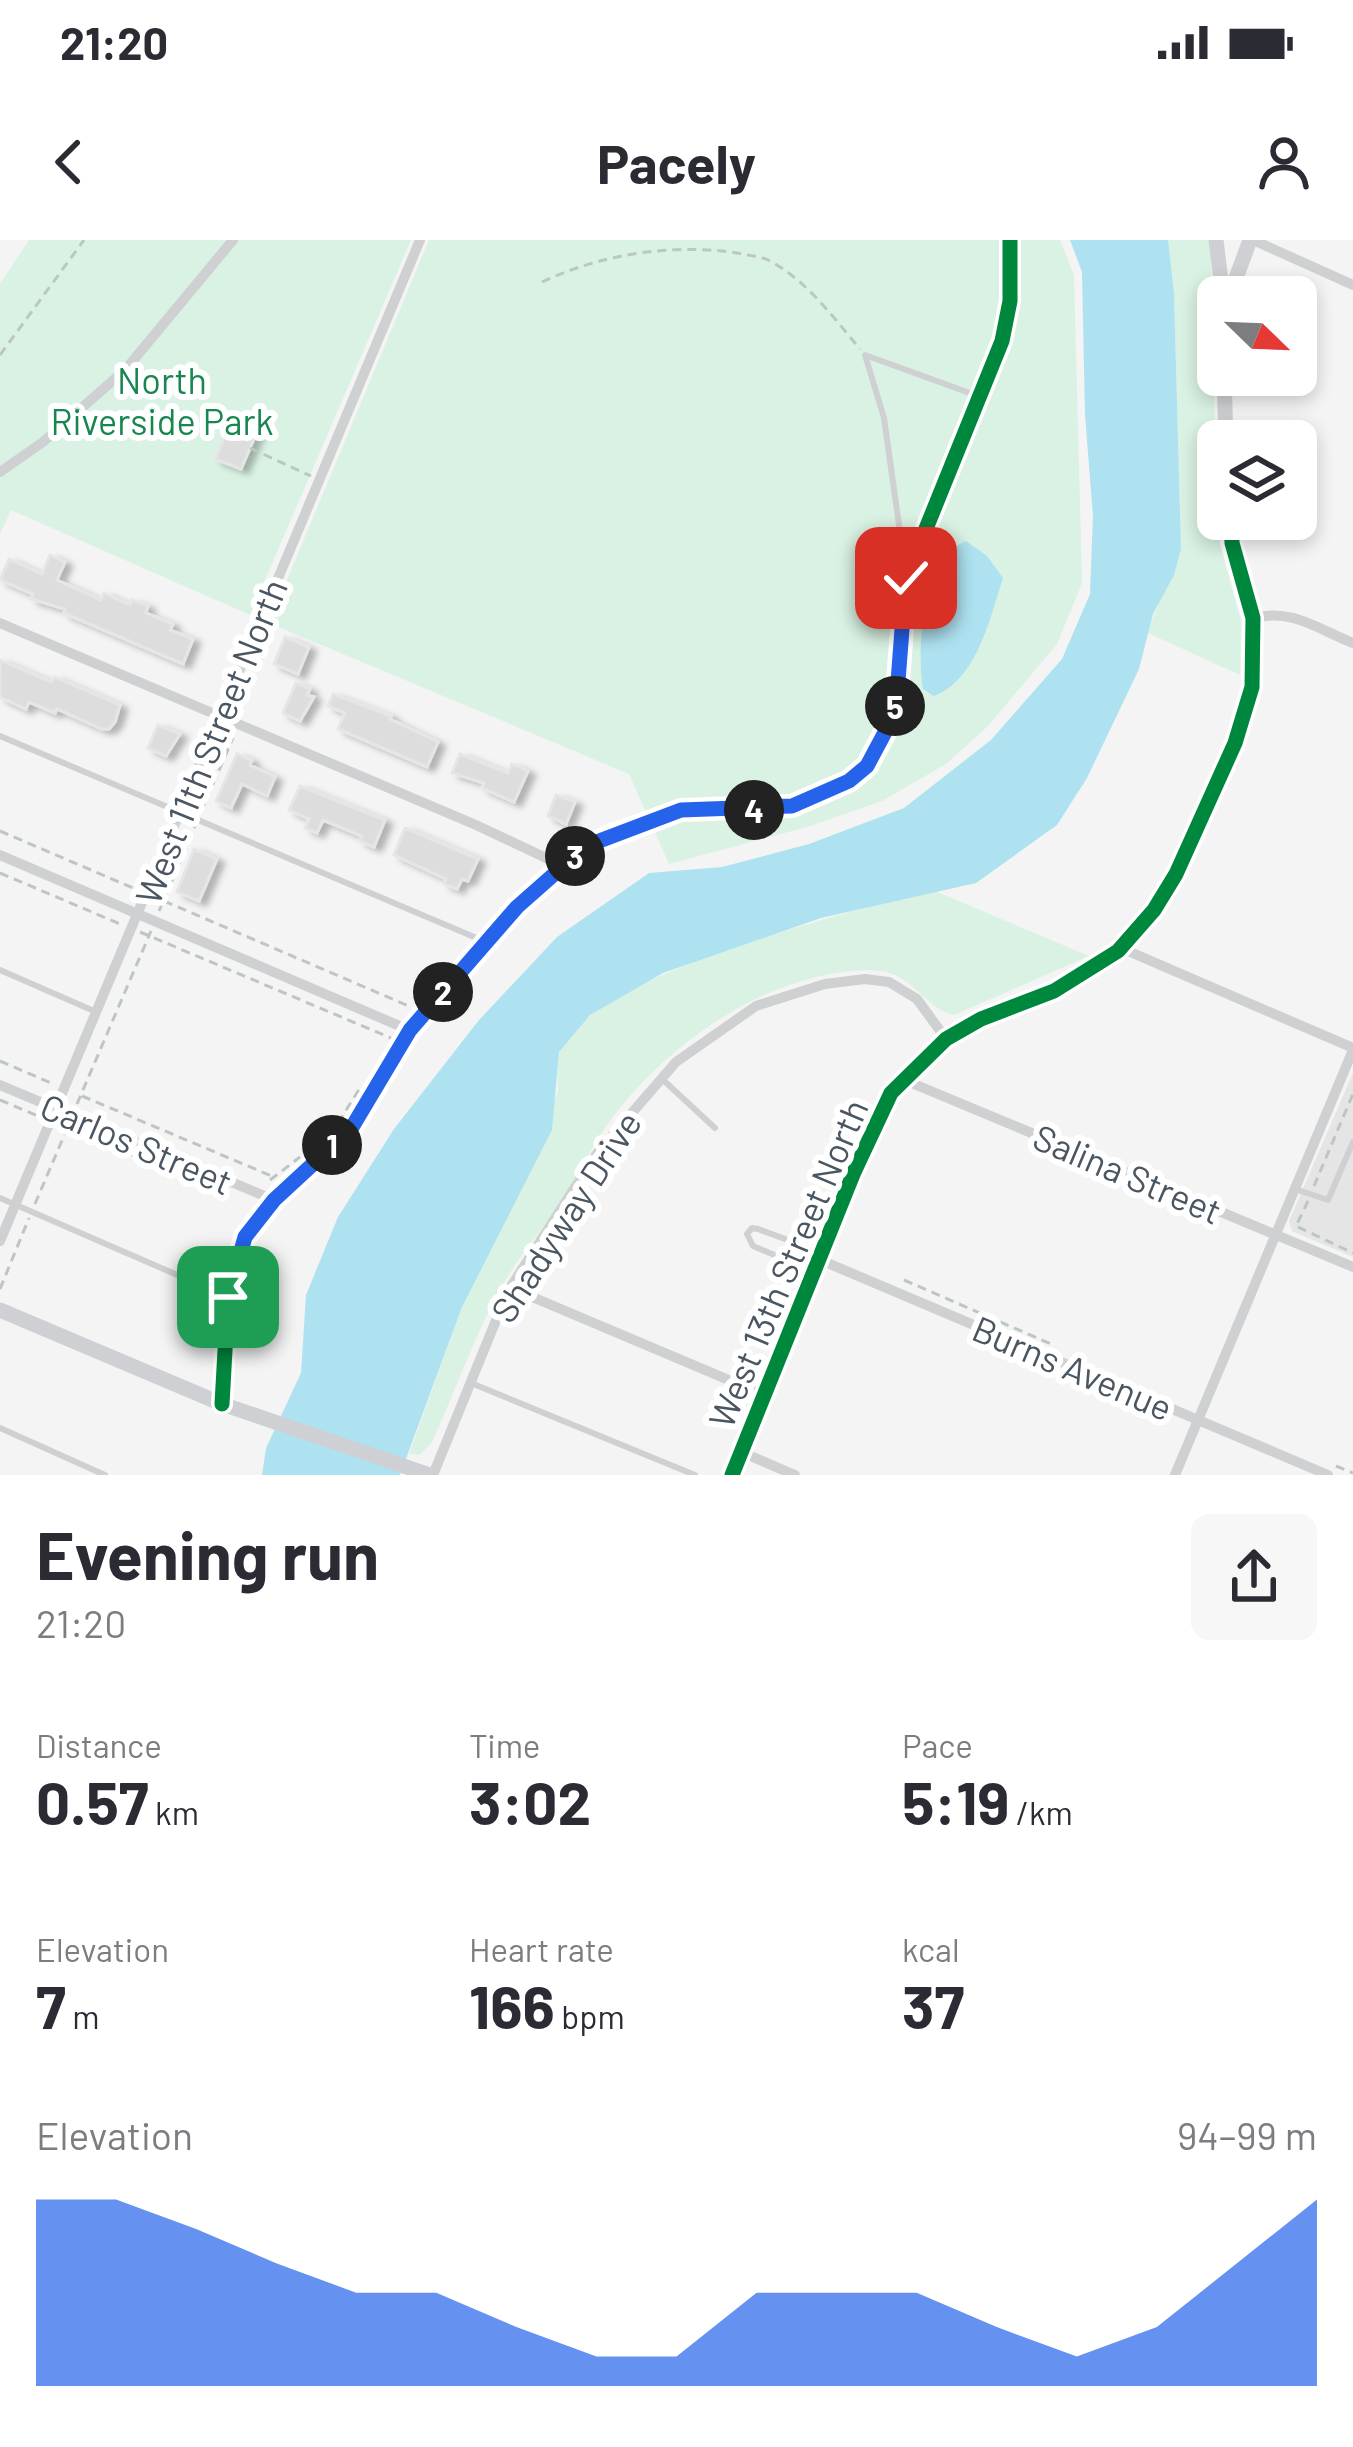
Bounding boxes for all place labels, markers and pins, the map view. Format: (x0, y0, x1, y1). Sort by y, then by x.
pin (855, 527, 957, 629)
pin: 5 (865, 676, 925, 736)
pin: 4 (724, 780, 784, 840)
pin: 3 (545, 826, 605, 886)
pin: 2 (413, 962, 473, 1022)
pin: 1 (302, 1115, 362, 1175)
pin (177, 1246, 279, 1348)

